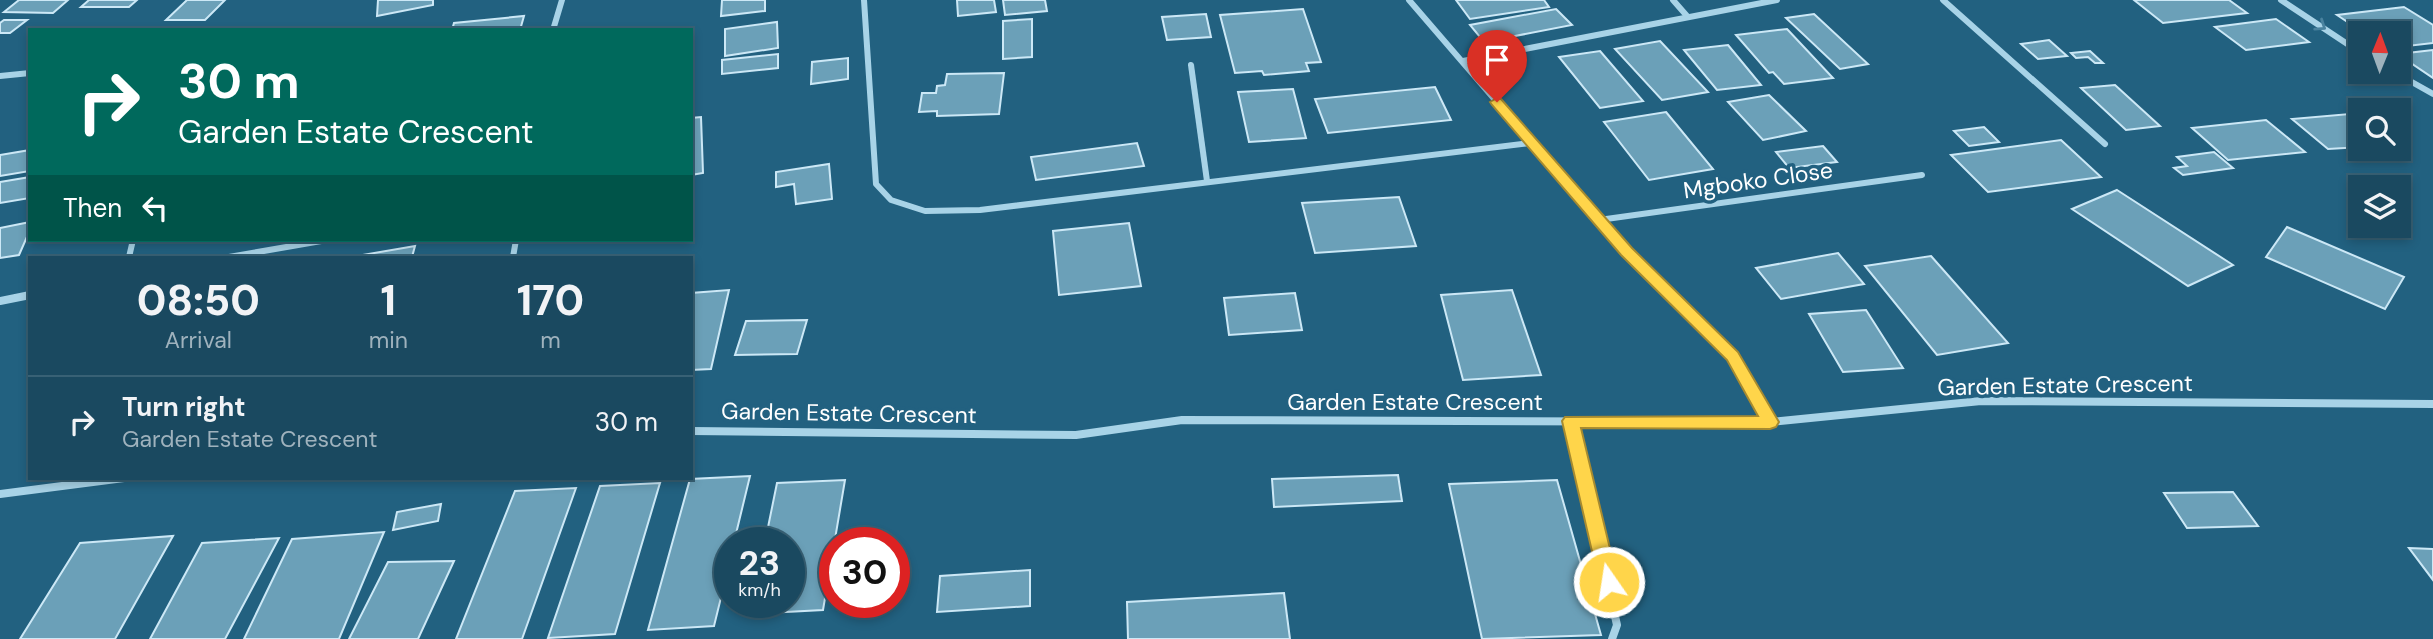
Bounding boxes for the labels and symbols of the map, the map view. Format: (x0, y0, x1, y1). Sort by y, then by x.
one-way arrow (2313, 18, 2326, 31)
north arrow (2348, 21, 2412, 84)
pin (1467, 30, 1527, 102)
street label: Mgboko Close (1681, 155, 1835, 205)
street label: Garden Estate Crescent (1937, 368, 2193, 402)
street label: Garden Estate Crescent (1287, 387, 1543, 417)
street label: Garden Estate Crescent (721, 396, 977, 430)
speed limit sign: 30 (819, 527, 910, 618)
position arrow (1572, 545, 1646, 619)

